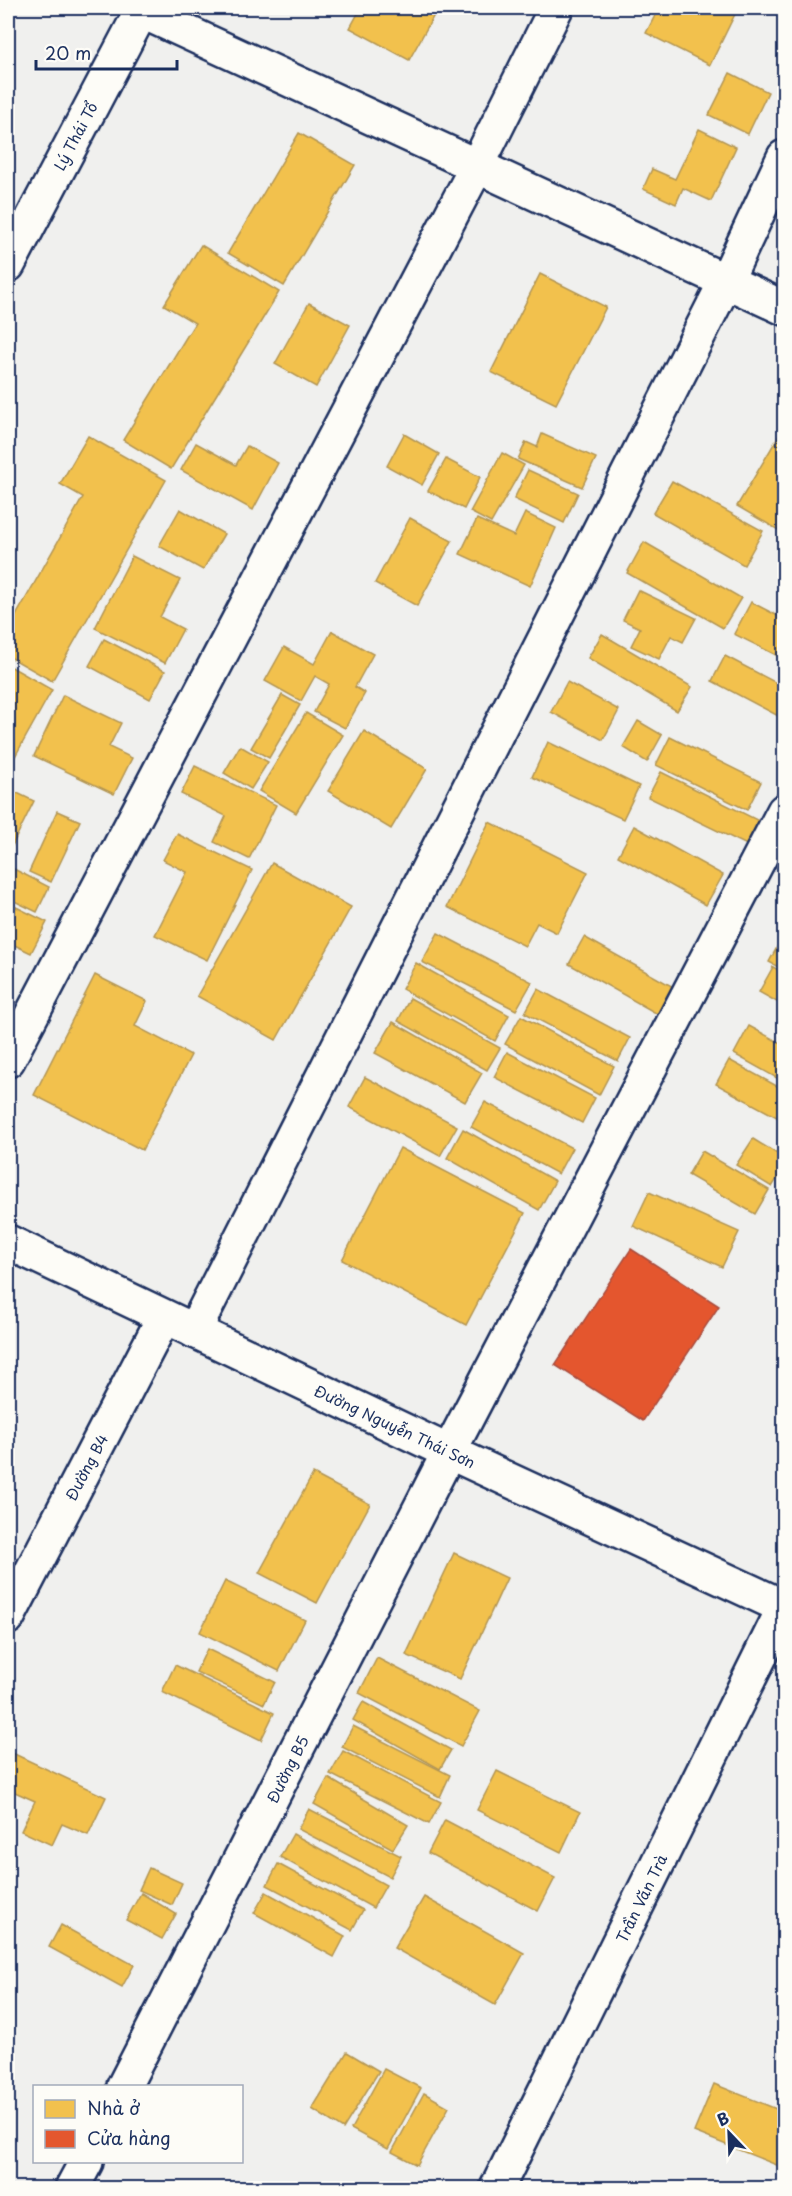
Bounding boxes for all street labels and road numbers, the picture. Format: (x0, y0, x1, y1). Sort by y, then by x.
street label: Lý Thái Tổ (47, 97, 103, 174)
street label: Đường Nguyễn Thái Sơn (311, 1379, 479, 1473)
street label: Đường B4 (59, 1430, 113, 1504)
street label: Đường B5 (260, 1731, 314, 1807)
street label: Trần Văn Trà (610, 1849, 673, 1946)

